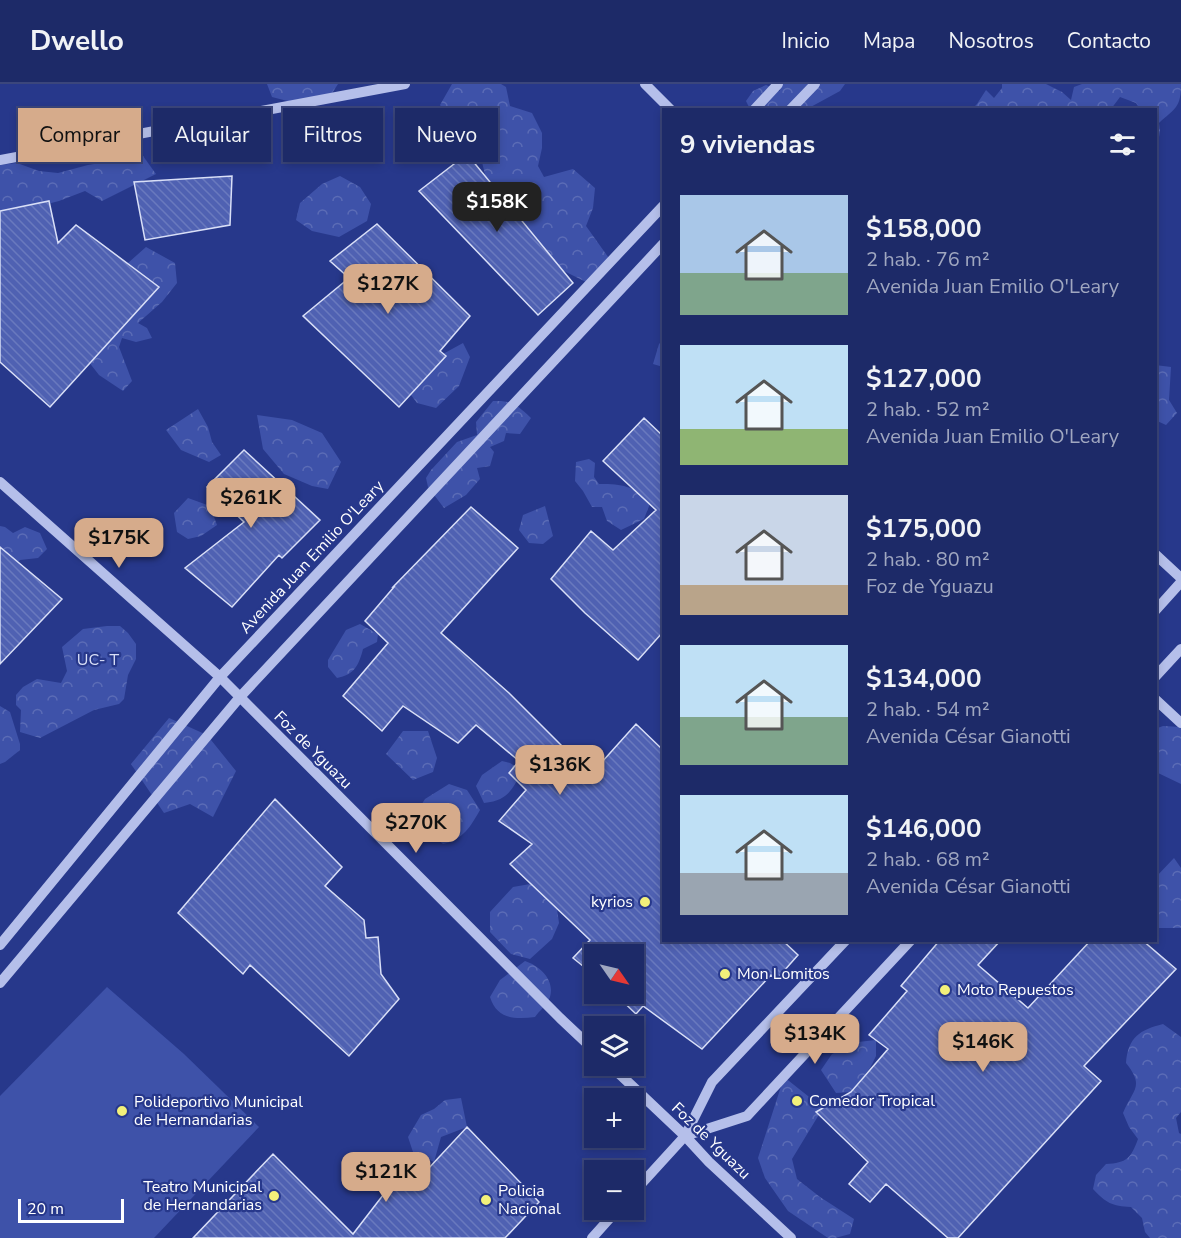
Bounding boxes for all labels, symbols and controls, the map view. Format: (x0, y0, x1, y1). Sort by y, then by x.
text: Dwello (30, 22, 124, 60)
text: Inicio (782, 27, 830, 55)
text: Mapa (863, 27, 915, 55)
text: Nosotros (948, 27, 1034, 55)
text: Contacto (1067, 27, 1151, 55)
chip: Comprar (18, 108, 141, 162)
chip: Alquilar (153, 108, 271, 162)
chip: Filtros (283, 108, 383, 162)
chip: Nuevo (395, 108, 498, 162)
text: 9 viviendas (680, 127, 815, 162)
icon: filters (1106, 128, 1139, 161)
pin: $158K (455, 182, 539, 233)
text: $158K (466, 188, 528, 215)
text: $158,000 (866, 211, 982, 246)
icon: home (728, 219, 800, 291)
text: 2 hab. · 76 m² (866, 246, 990, 273)
pin: $127K (346, 264, 430, 315)
text: $127K (357, 270, 419, 297)
text: Avenida Juan Emilio O'Leary (866, 273, 1119, 300)
text: $127,000 (866, 361, 982, 396)
icon: home (728, 369, 800, 441)
text: 2 hab. · 52 m² (866, 396, 990, 423)
text: Avenida Juan Emilio O'Leary (866, 423, 1119, 450)
street label: Avenida Juan Emilio O'Leary (235, 475, 390, 639)
pin: $261K (209, 478, 293, 529)
text: $261K (220, 484, 282, 511)
text: $175,000 (866, 511, 982, 546)
pin: $175K (77, 518, 161, 569)
icon: home (728, 519, 800, 591)
text: $175K (88, 524, 150, 551)
text: 2 hab. · 80 m² (866, 546, 990, 573)
text: Foz de Yguazu (866, 573, 994, 600)
park label: UC- T (77, 649, 120, 671)
text: $134,000 (866, 661, 982, 696)
icon: home (728, 669, 800, 741)
text: 2 hab. · 54 m² (866, 696, 990, 723)
street label: Foz de Yguazu (269, 706, 357, 794)
text: Avenida César Gianotti (866, 723, 1071, 750)
pin: $136K (518, 745, 602, 796)
text: $136K (529, 751, 591, 778)
pin: $270K (374, 803, 458, 854)
text: $270K (385, 809, 447, 836)
text: $146,000 (866, 811, 982, 846)
icon: home (728, 819, 800, 891)
text: 2 hab. · 68 m² (866, 846, 990, 873)
text: Avenida César Gianotti (866, 873, 1071, 900)
place label: kyrios (591, 891, 633, 913)
marker: kyrios (638, 895, 652, 909)
north arrow (584, 944, 644, 1004)
map controls (584, 944, 644, 1220)
place label: Mon Lomitos (737, 963, 830, 985)
marker: Mon Lomitos (718, 967, 732, 981)
place label: Moto Repuestos (957, 979, 1074, 1001)
marker: Moto Repuestos (938, 983, 952, 997)
pin: $134K (773, 1014, 857, 1065)
button: layers (584, 1016, 644, 1076)
text: $134K (784, 1020, 846, 1047)
pin: $146K (941, 1022, 1025, 1073)
text: $146K (952, 1028, 1014, 1055)
button: + (584, 1088, 644, 1148)
place label: Comedor Tropical (809, 1090, 935, 1112)
place label: Polideportivo Municipal de Hernandarias (134, 1091, 303, 1131)
marker: Comedor Tropical (790, 1094, 804, 1108)
street label: Foz de Yguazu (667, 1098, 755, 1184)
marker: Polideportivo Municipal de Hernandarias (115, 1104, 129, 1118)
pin: $121K (344, 1152, 428, 1203)
text: $121K (355, 1158, 417, 1185)
button: − (584, 1160, 644, 1220)
place label: Teatro Municipal de Hernandarias (143, 1176, 262, 1216)
place label: Policia Nacional (498, 1180, 561, 1220)
marker: Teatro Municipal de Hernandarias (267, 1189, 281, 1203)
marker: Policia Nacional (479, 1193, 493, 1207)
scale bar (18, 1196, 124, 1224)
text: 20 m (27, 1198, 64, 1220)

